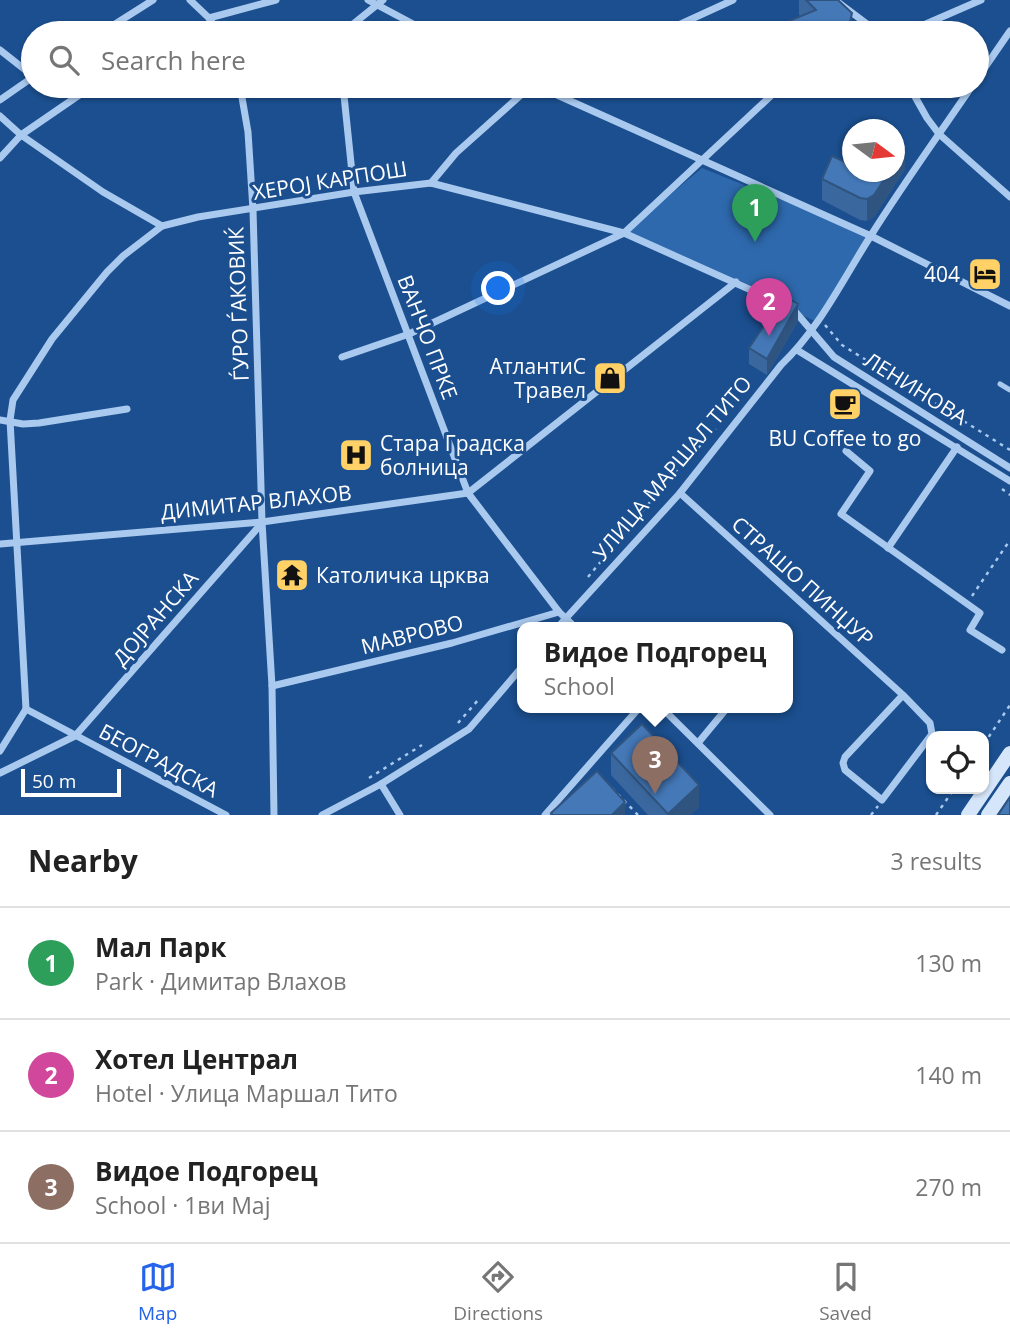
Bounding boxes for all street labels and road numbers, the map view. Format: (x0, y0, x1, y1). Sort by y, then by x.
street label: ХЕРОЈ КАРПОШ (251, 154, 409, 206)
street label: ЃУРО ЃАКОВИЌ (221, 226, 255, 381)
street label: ВАНЧО ПРКЕ (391, 271, 465, 403)
street label: ЛЕНИНОВА (859, 345, 973, 431)
street label: УЛИЦА МАРШАЛ ТИТО (586, 370, 758, 566)
street label: ДИМИТАР ВЛАХОВ (159, 478, 353, 526)
street label: СТРАШО ПИНЏУР (726, 510, 880, 652)
street label: ДОЈРАНСКА (106, 564, 204, 671)
street label: МАВРОВО (358, 608, 466, 660)
street label: БЕОГРАДСКА (94, 717, 224, 804)

